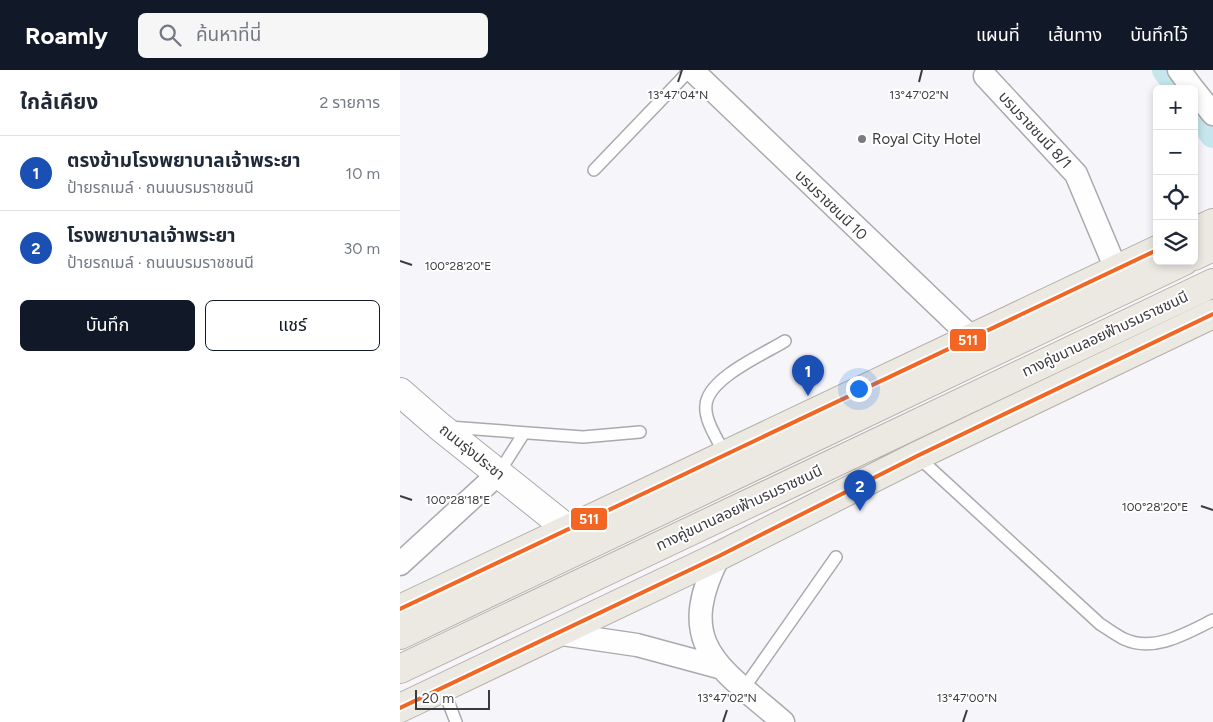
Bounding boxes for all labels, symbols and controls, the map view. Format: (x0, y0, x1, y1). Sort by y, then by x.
search box (138, 13, 488, 58)
text: Roamly (25, 21, 108, 50)
icon: search (156, 21, 184, 49)
text: ค้นหาที่นี่ (196, 23, 261, 46)
text: แผนที่ (976, 24, 1020, 46)
text: เส้นทาง (1048, 24, 1102, 46)
text: บันทึกไว้ (1130, 24, 1188, 46)
map controls (1153, 85, 1198, 265)
button: + (1153, 85, 1198, 130)
text: 13°47'04"N (648, 88, 708, 102)
text: 13°47'02"N (889, 88, 949, 102)
street label: บรมราชชนนี 8/1 (995, 88, 1075, 172)
text: ใกล้เคียง (20, 89, 98, 114)
text: 2 รายการ (319, 93, 380, 112)
place label: Royal City Hotel (872, 130, 981, 148)
button: − (1153, 130, 1198, 175)
marker: Royal City Hotel (856, 133, 868, 145)
text: ตรงข้ามโรงพยาบาลเจ้าพระยา (67, 149, 301, 172)
text: 1 (33, 164, 39, 183)
text: 10 m (346, 164, 380, 183)
street label: บรมราชชนนี 10 (791, 166, 871, 244)
button: locate (1153, 175, 1198, 220)
text: ป้ายรถเมล์ · ถนนบรมราชชนนี (67, 178, 254, 197)
button: layers (1153, 220, 1198, 265)
text: โรงพยาบาลเจ้าพระยา (67, 224, 236, 247)
text: 2 (31, 239, 41, 258)
text: 30 m (343, 239, 380, 258)
text: ป้ายรถเมล์ · ถนนบรมราชชนนี (67, 253, 254, 272)
text: 100°28'20"E (425, 259, 491, 273)
street label: ทางคู่ขนานลอยฟ้าบรมราชชนนี (1019, 287, 1191, 381)
button: บันทึก (20, 300, 195, 351)
button: แชร์ (205, 300, 380, 351)
line badge: 511 (949, 328, 987, 352)
text: 511 (958, 332, 978, 349)
pin: 1 (792, 355, 824, 396)
your location (846, 376, 872, 402)
street label: ถนนรุ่งประชา (436, 420, 508, 484)
street label: ทางคู่ขนานลอยฟ้าบรมราชชนนี (653, 461, 825, 555)
pin: 2 (844, 470, 876, 511)
text: 100°28'18"E (426, 493, 490, 507)
text: 100°28'20"E (1122, 500, 1188, 514)
line badge: 511 (570, 507, 608, 531)
text: 511 (579, 511, 599, 528)
scale bar (415, 687, 490, 710)
text: 20 m (422, 690, 454, 707)
text: 13°47'02"N (697, 691, 757, 705)
text: 13°47'00"N (937, 691, 997, 705)

